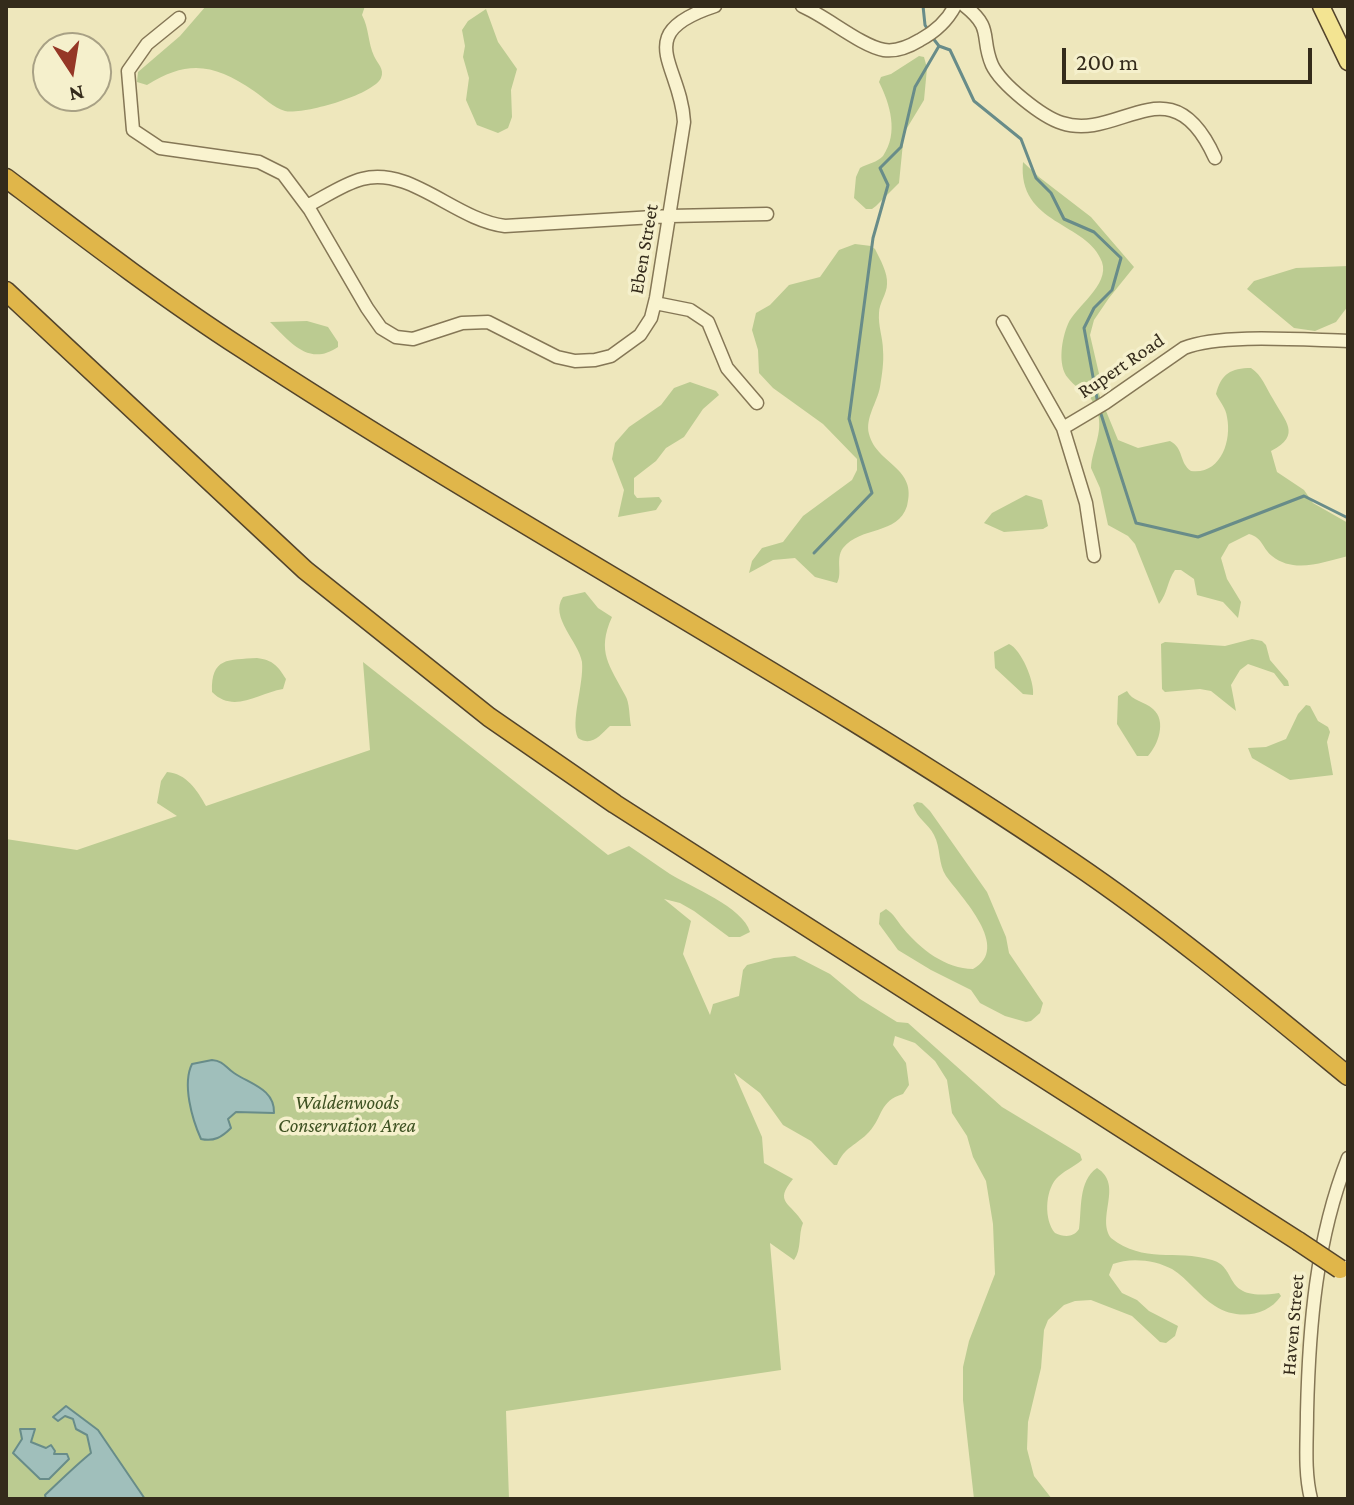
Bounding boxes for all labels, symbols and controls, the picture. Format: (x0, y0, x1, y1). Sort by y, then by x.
north arrow (32, 32, 112, 112)
scale bar (1066, 32, 1316, 82)
text: 200 m (1076, 48, 1138, 75)
text: N (67, 80, 87, 108)
street label: Eben Street (624, 202, 664, 296)
street label: Rupert Road (1073, 328, 1169, 404)
park label: Waldenwoods Conservation Area (278, 1091, 416, 1138)
street label: Haven Street (1277, 1273, 1309, 1377)

